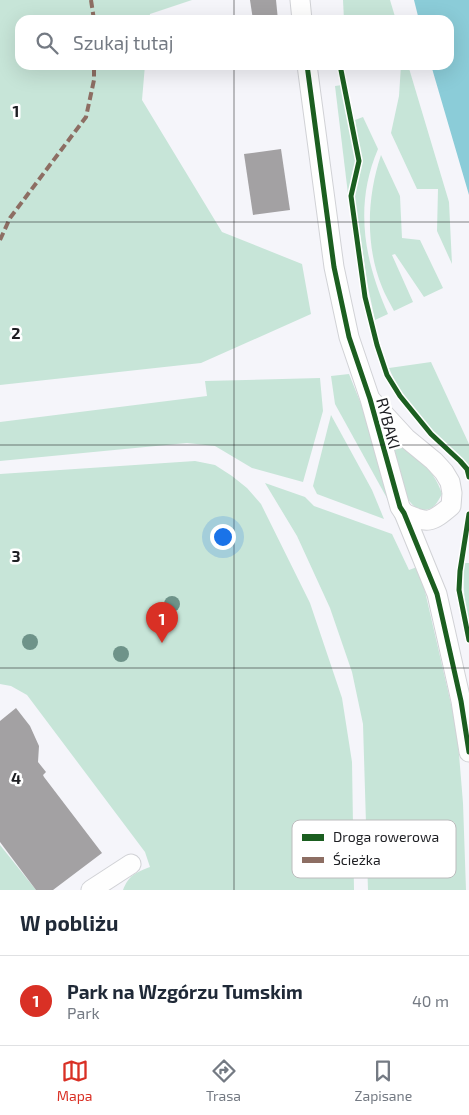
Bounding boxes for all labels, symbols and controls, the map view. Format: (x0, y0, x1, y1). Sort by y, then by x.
search box (15, 15, 454, 70)
icon: search (33, 29, 61, 57)
text: Szukaj tutaj (73, 31, 173, 54)
text: 1 (13, 101, 19, 120)
text: 2 (11, 323, 21, 342)
street label: RYBAKI (373, 395, 405, 451)
your location (210, 524, 236, 550)
text: 3 (11, 546, 21, 565)
pin: 1 (146, 602, 178, 643)
text: 4 (11, 768, 21, 787)
legend (292, 820, 456, 878)
text: Droga rowerowa (333, 828, 439, 845)
text: Ścieżka (333, 851, 381, 868)
text: W pobliżu (20, 910, 119, 935)
text: Park na Wzgórzu Tumskim (67, 980, 303, 1003)
text: 1 (33, 991, 39, 1010)
text: 40 m (412, 991, 449, 1010)
text: Park (67, 1003, 100, 1022)
tab: Mapa (57, 1057, 93, 1104)
tab: Trasa (206, 1057, 241, 1104)
tab: Zapisane (355, 1057, 412, 1104)

